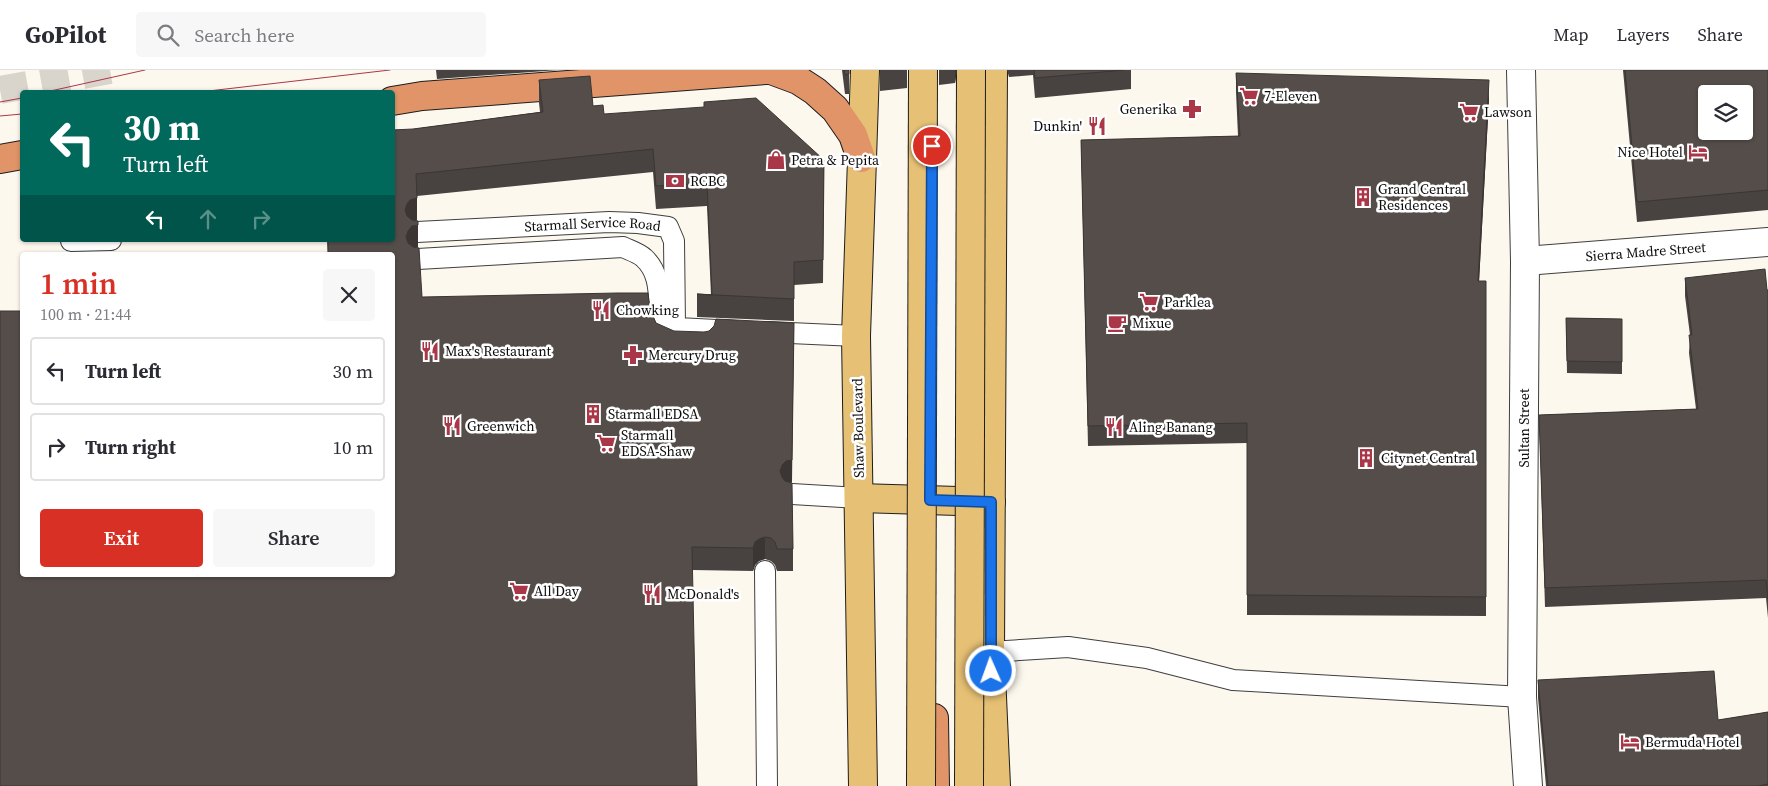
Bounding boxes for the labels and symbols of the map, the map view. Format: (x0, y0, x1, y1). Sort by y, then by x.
supermarket icon: 7-Eleven (1238, 85, 1260, 107)
place label: 7-Eleven (1264, 86, 1318, 106)
pharmacy icon: Generika (1181, 98, 1203, 120)
place label: Generika (1120, 99, 1178, 119)
supermarket icon: Lawson (1458, 101, 1480, 123)
place label: Lawson (1484, 102, 1533, 122)
restaurant icon: Dunkin' (1086, 115, 1108, 137)
place label: Dunkin' (1033, 116, 1082, 136)
pin (911, 125, 953, 167)
hotel icon: Nice Hotel (1687, 141, 1709, 163)
place label: Nice Hotel (1617, 142, 1683, 162)
shop icon: Petra & Pepita (765, 149, 787, 171)
place label: Petra & Pepita (791, 150, 880, 170)
bank icon: RCBC (664, 170, 686, 192)
place label: RCBC (690, 171, 725, 191)
place label: Grand Central Residences (1378, 179, 1466, 215)
building icon: Grand Central Residences (1352, 186, 1374, 208)
street label: Starmall Service Road (524, 212, 662, 236)
street label: Sierra Madre Street (1585, 237, 1707, 266)
supermarket icon: Parklea (1138, 291, 1160, 313)
place label: Parklea (1164, 292, 1212, 312)
restaurant icon: Chowking (590, 299, 612, 321)
place label: Chowking (616, 300, 679, 320)
cafe icon: Mixue (1106, 312, 1128, 334)
place label: Mixue (1132, 313, 1171, 333)
restaurant icon: Max's Restaurant (419, 340, 441, 362)
place label: Max's Restaurant (445, 341, 552, 361)
pharmacy icon: Mercury Drug (622, 344, 644, 366)
place label: Mercury Drug (648, 345, 736, 365)
street label: Shaw Boulevard (847, 378, 869, 478)
street label: Sultan Street (1514, 388, 1534, 467)
building icon: Starmall EDSA (582, 403, 604, 425)
place label: Starmall EDSA (608, 404, 699, 424)
restaurant icon: Greenwich (441, 415, 463, 437)
place label: Greenwich (467, 416, 535, 436)
restaurant icon: Aling Banang (1103, 416, 1125, 438)
place label: Aling Banang (1129, 417, 1213, 437)
place label: Starmall EDSA-Shaw (621, 425, 693, 461)
supermarket icon: Starmall EDSA-Shaw (595, 432, 617, 454)
building icon: Citynet Central (1355, 447, 1377, 469)
place label: Citynet Central (1381, 448, 1475, 468)
supermarket icon: All Day (508, 580, 530, 602)
place label: All Day (534, 581, 580, 601)
restaurant icon: McDonald's (641, 583, 663, 605)
place label: McDonald's (667, 584, 739, 604)
position arrow (964, 644, 1016, 696)
hotel icon: Bermuda Hotel (1619, 731, 1641, 753)
place label: Bermuda Hotel (1645, 732, 1740, 752)

